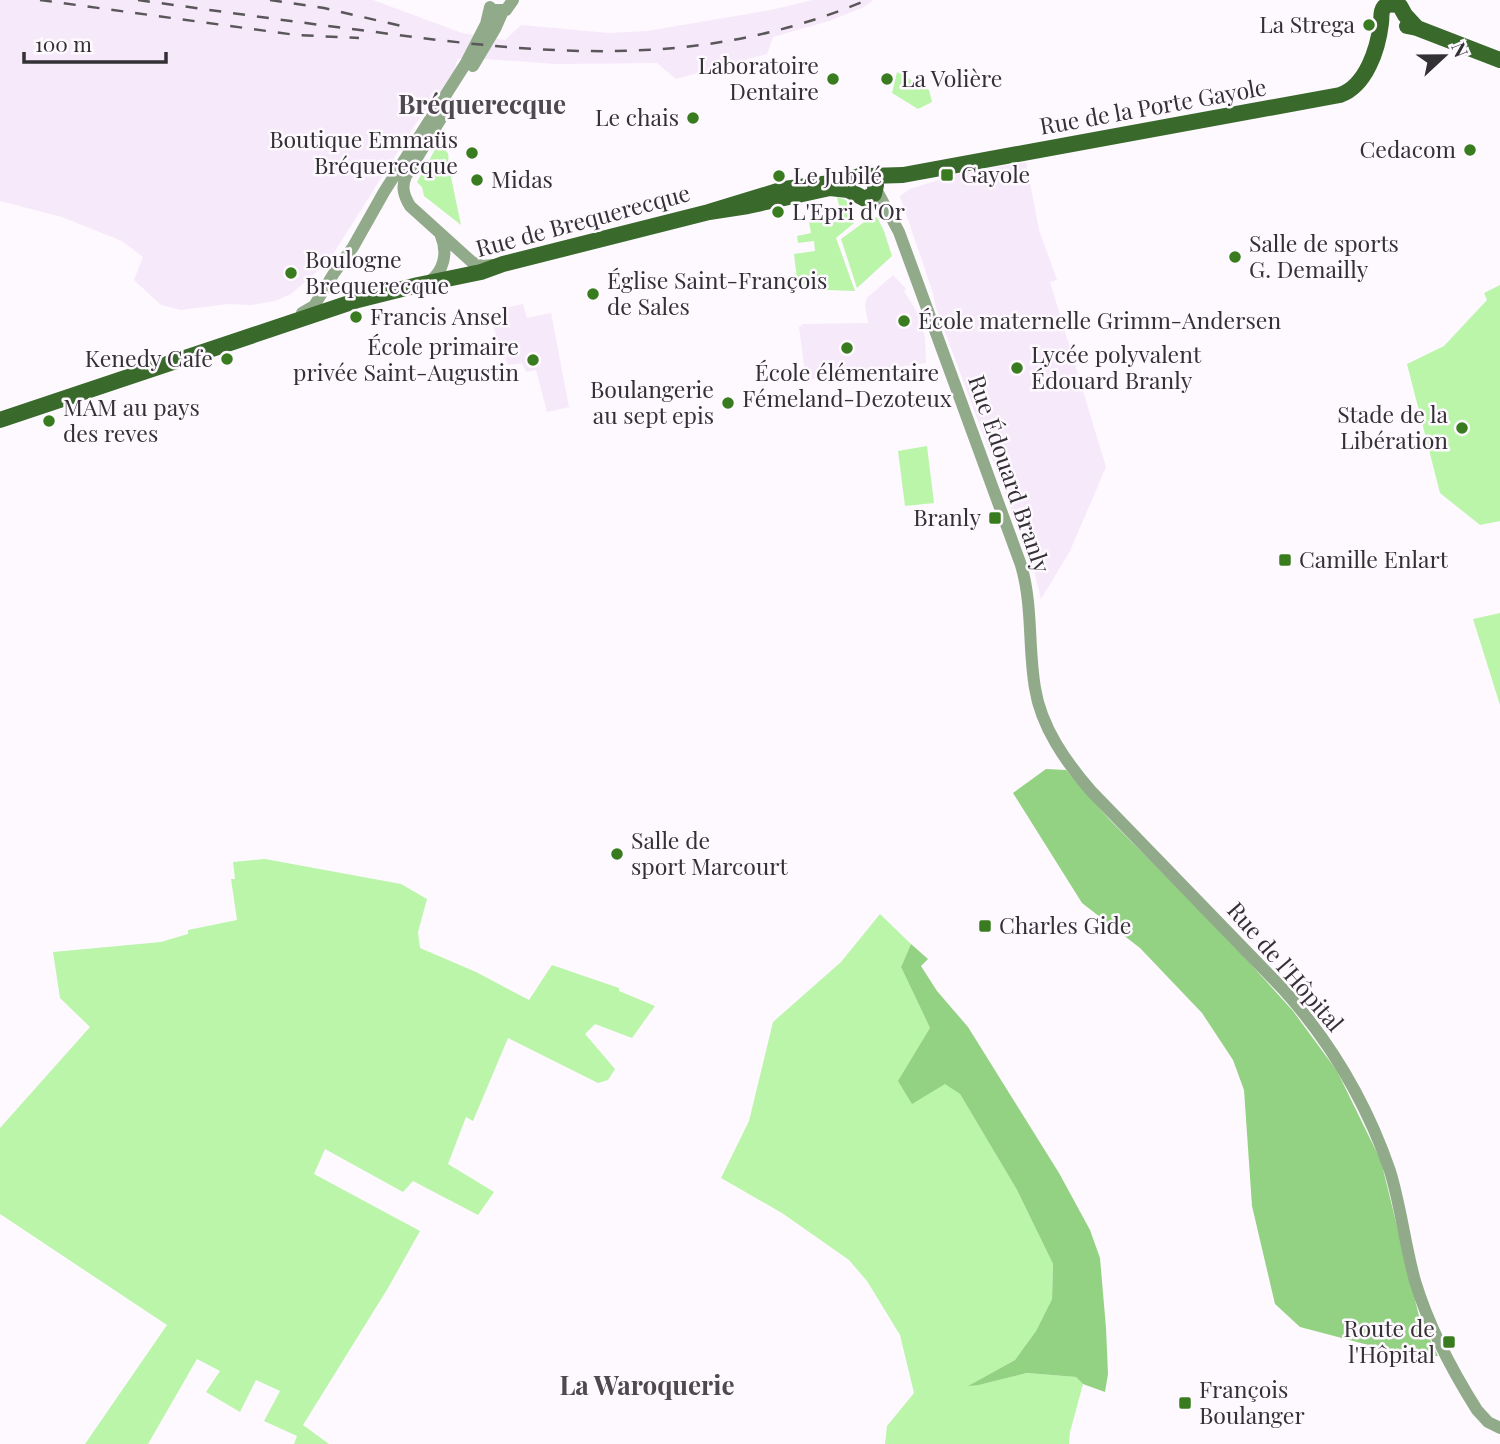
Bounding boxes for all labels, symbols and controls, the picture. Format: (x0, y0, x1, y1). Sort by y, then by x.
place label: La Strega (1259, 8, 1356, 39)
marker: La Strega (1361, 17, 1377, 33)
scale bar (24, 21, 166, 65)
north arrow (1409, 21, 1479, 91)
text: 100 m (35, 29, 92, 57)
text: N (1446, 38, 1475, 61)
place label: Laboratoire Dentaire (698, 49, 819, 106)
place label: La Volière (901, 62, 1003, 93)
street label: Rue de la Porte Gayole (1037, 70, 1269, 141)
marker: Laboratoire Dentaire (825, 71, 841, 87)
marker: La Volière (879, 71, 895, 87)
district label: Bréquerecque (398, 86, 566, 121)
place label: Le chais (595, 101, 679, 132)
marker: Le chais (685, 110, 701, 126)
place label: Boutique Emmaüs Bréquerecque (269, 123, 458, 180)
place label: Cedacom (1360, 133, 1457, 164)
marker: Cedacom (1462, 142, 1478, 158)
marker: Boutique Emmaüs Bréquerecque (464, 145, 480, 161)
place label: Gayole (961, 158, 1030, 189)
place label: Le Jubilé (793, 159, 882, 190)
place label: Midas (491, 163, 553, 194)
marker: Gayole (939, 167, 955, 183)
marker: Le Jubilé (771, 168, 787, 184)
marker: Midas (469, 172, 485, 188)
street label: Rue de Brequerecque (472, 176, 693, 263)
place label: L'Epri d'Or (792, 195, 905, 226)
marker: L'Epri d'Or (770, 204, 786, 220)
place label: Salle de sports G. Demailly (1249, 227, 1399, 284)
place label: Boulogne Brequerecque (305, 243, 449, 300)
marker: Salle de sports G. Demailly (1227, 249, 1243, 265)
place label: Église Saint-François de Sales (607, 264, 827, 321)
marker: Boulogne Brequerecque (283, 265, 299, 281)
marker: Église Saint-François de Sales (585, 286, 601, 302)
place label: Francis Ansel (370, 300, 509, 331)
place label: École maternelle Grimm-Andersen (918, 304, 1281, 335)
marker: Francis Ansel (348, 309, 364, 325)
marker: École maternelle Grimm-Andersen (896, 313, 912, 329)
place label: École primaire privée Saint-Augustin (293, 330, 519, 387)
place label: Lycée polyvalent Édouard Branly (1031, 338, 1202, 395)
marker: École élémentaire Fémeland-Dezoteux (839, 340, 855, 356)
place label: Kenedy Cafe (85, 342, 213, 373)
marker: Kenedy Cafe (219, 351, 235, 367)
marker: École primaire privée Saint-Augustin (525, 352, 541, 368)
place label: École élémentaire Fémeland-Dezoteux (742, 356, 952, 413)
marker: Lycée polyvalent Édouard Branly (1009, 360, 1025, 376)
street label: Rue Édouard Branly (962, 371, 1059, 577)
place label: Boulangerie au sept epis (590, 373, 714, 430)
place label: MAM au pays des reves (63, 391, 200, 448)
marker: Boulangerie au sept epis (720, 395, 736, 411)
place label: Stade de la Libération (1337, 398, 1449, 455)
marker: MAM au pays des reves (41, 413, 57, 429)
marker: Stade de la Libération (1454, 420, 1470, 436)
place label: Branly (913, 501, 981, 532)
marker: Branly (987, 510, 1003, 526)
place label: Camille Enlart (1299, 543, 1449, 574)
marker: Camille Enlart (1277, 552, 1293, 568)
place label: Salle de sport Marcourt (631, 824, 788, 881)
marker: Salle de sport Marcourt (609, 846, 625, 862)
street label: Rue de l'Hôpital (1221, 895, 1351, 1038)
place label: Charles Gide (999, 909, 1131, 940)
marker: Charles Gide (977, 918, 993, 934)
place label: Route de l'Hôpital (1344, 1312, 1435, 1369)
marker: Route de l'Hôpital (1441, 1334, 1457, 1350)
district label: La Waroquerie (559, 1367, 735, 1402)
place label: François Boulanger (1199, 1373, 1305, 1430)
marker: François Boulanger (1177, 1395, 1193, 1411)

